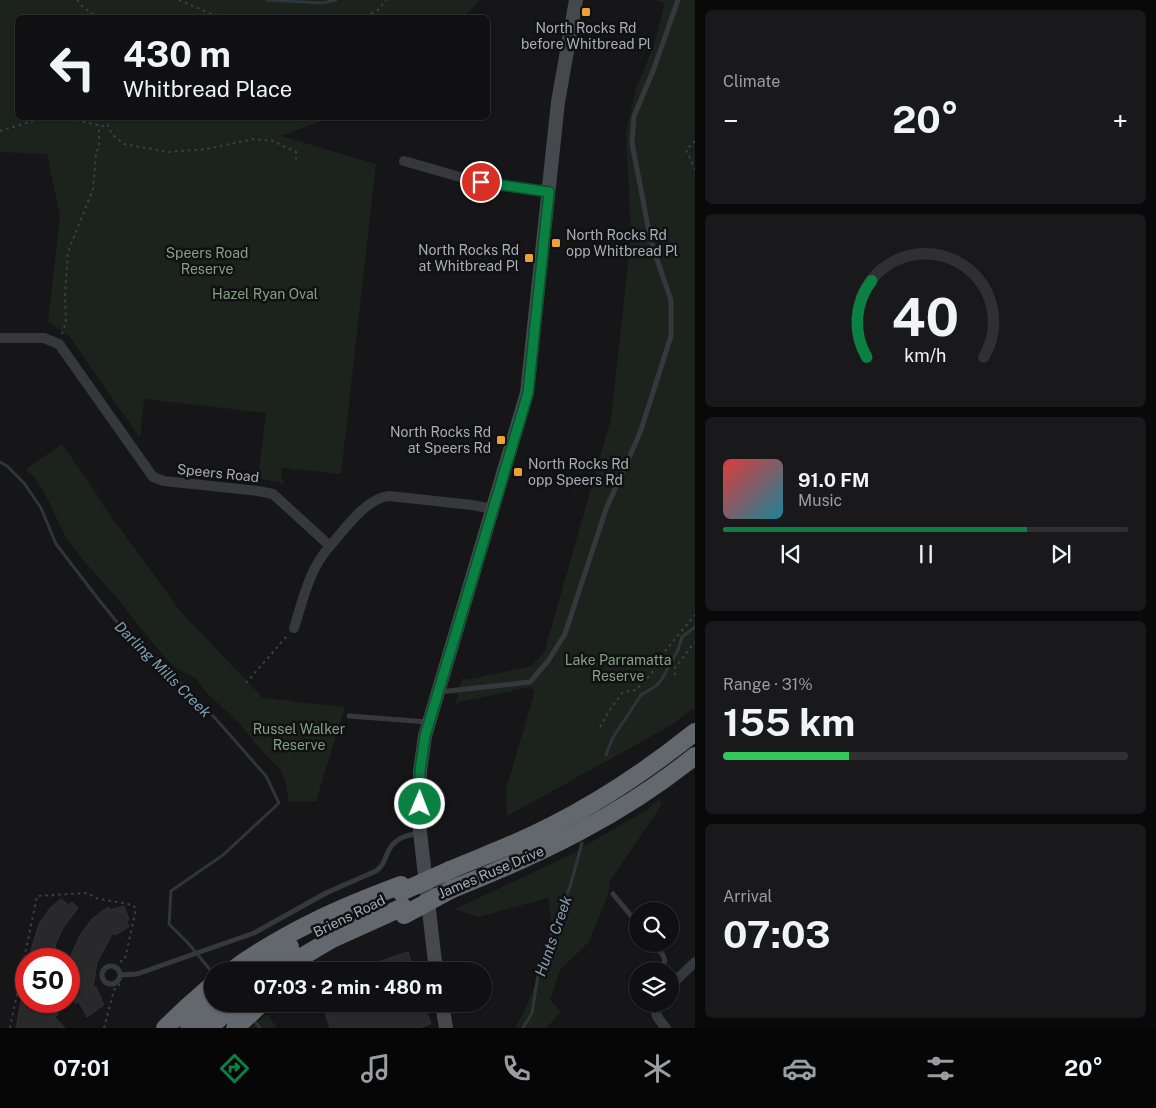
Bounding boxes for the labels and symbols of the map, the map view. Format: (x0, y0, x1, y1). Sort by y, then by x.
marker: North Rocks Rd before Whitbread Pl (580, 6, 592, 18)
place label: North Rocks Rd before Whitbread Pl (521, 20, 651, 52)
pin (460, 161, 502, 203)
place label: North Rocks Rd opp Whitbread Pl (566, 227, 678, 259)
marker: North Rocks Rd opp Whitbread Pl (550, 237, 562, 249)
place label: North Rocks Rd at Whitbread Pl (418, 242, 519, 274)
park label: Speers Road Reserve (166, 245, 248, 277)
marker: North Rocks Rd at Whitbread Pl (523, 252, 535, 264)
park label: Hazel Ryan Oval (212, 286, 318, 302)
place label: North Rocks Rd at Speers Rd (390, 424, 491, 456)
marker: North Rocks Rd at Speers Rd (495, 434, 507, 446)
place label: North Rocks Rd opp Speers Rd (528, 456, 629, 488)
street label: Speers Road (176, 461, 260, 485)
marker: North Rocks Rd opp Speers Rd (512, 466, 524, 478)
water label: Darling Mills Creek (111, 617, 215, 721)
park label: Lake Parramatta Reserve (565, 652, 671, 684)
park label: Russel Walker Reserve (253, 721, 345, 753)
position arrow (393, 777, 445, 829)
street label: James Ruse Drive (436, 843, 546, 901)
street label: Briens Road (311, 892, 387, 940)
water label: Hunts Creek (531, 893, 575, 979)
speed limit sign: 50 (15, 948, 80, 1013)

